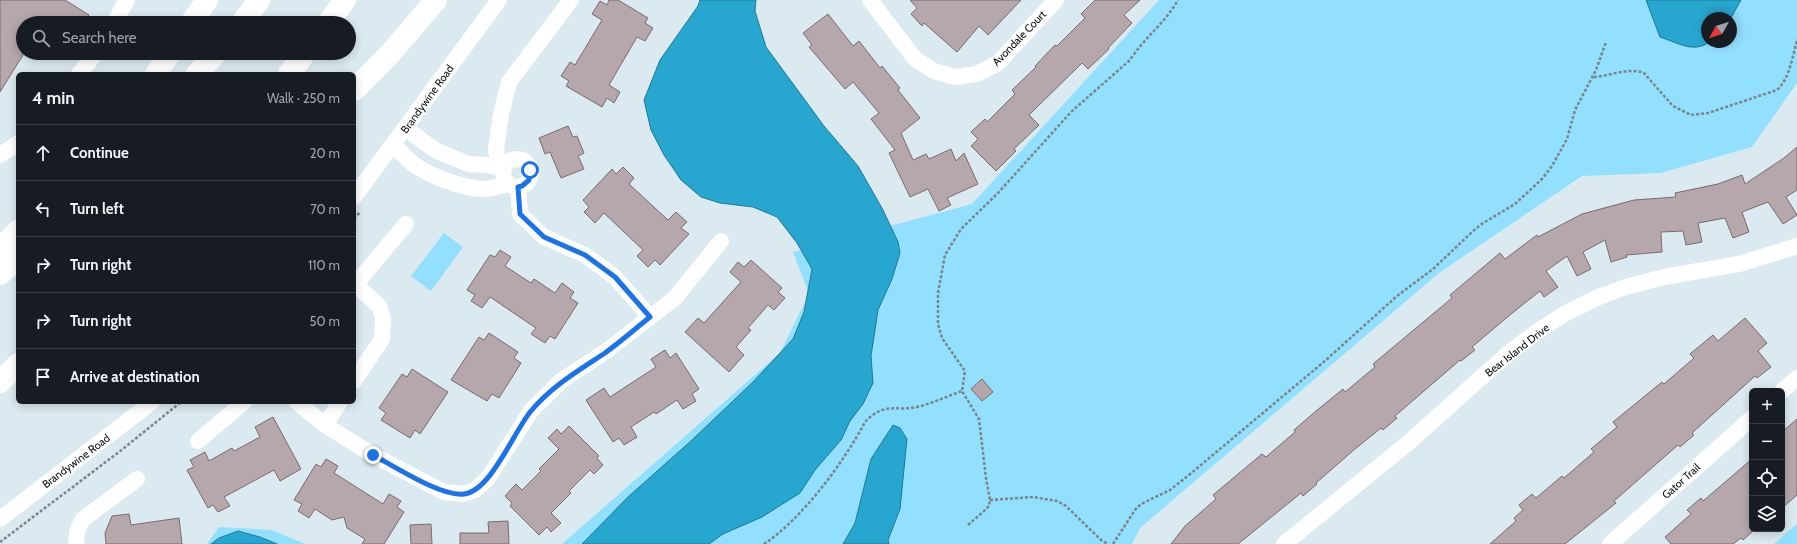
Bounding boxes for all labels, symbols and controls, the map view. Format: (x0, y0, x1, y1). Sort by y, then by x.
street label: Avondale Court (989, 7, 1049, 69)
north arrow (1701, 12, 1737, 48)
search box (16, 16, 356, 60)
icon: search (30, 27, 52, 49)
text: Search here (62, 29, 137, 47)
street label: Brandywine Road (397, 62, 457, 136)
text: 4 min (32, 88, 75, 108)
text: Walk · 250 m (267, 90, 340, 106)
icon: ahead (32, 142, 54, 164)
text: Continue (70, 144, 129, 162)
text: 20 m (310, 145, 340, 161)
route start (521, 161, 539, 179)
icon: left (32, 198, 54, 220)
text: Turn left (70, 200, 124, 218)
text: 70 m (310, 201, 340, 217)
icon: right (32, 254, 54, 276)
text: Turn right (70, 256, 131, 274)
text: 110 m (308, 257, 340, 273)
icon: right (32, 310, 54, 332)
text: Turn right (70, 312, 131, 330)
text: 50 m (310, 313, 340, 329)
street label: Bear Island Drive (1482, 320, 1552, 380)
icon: arrive (32, 366, 54, 388)
text: Arrive at destination (70, 368, 200, 386)
map controls (1749, 388, 1785, 532)
button: + (1749, 388, 1785, 424)
button: − (1749, 424, 1785, 460)
street label: Brandywine Road (39, 431, 113, 491)
route end (364, 446, 382, 464)
street label: Gator Trail (1659, 460, 1703, 502)
button: locate (1749, 460, 1785, 496)
button: layers (1749, 496, 1785, 532)

